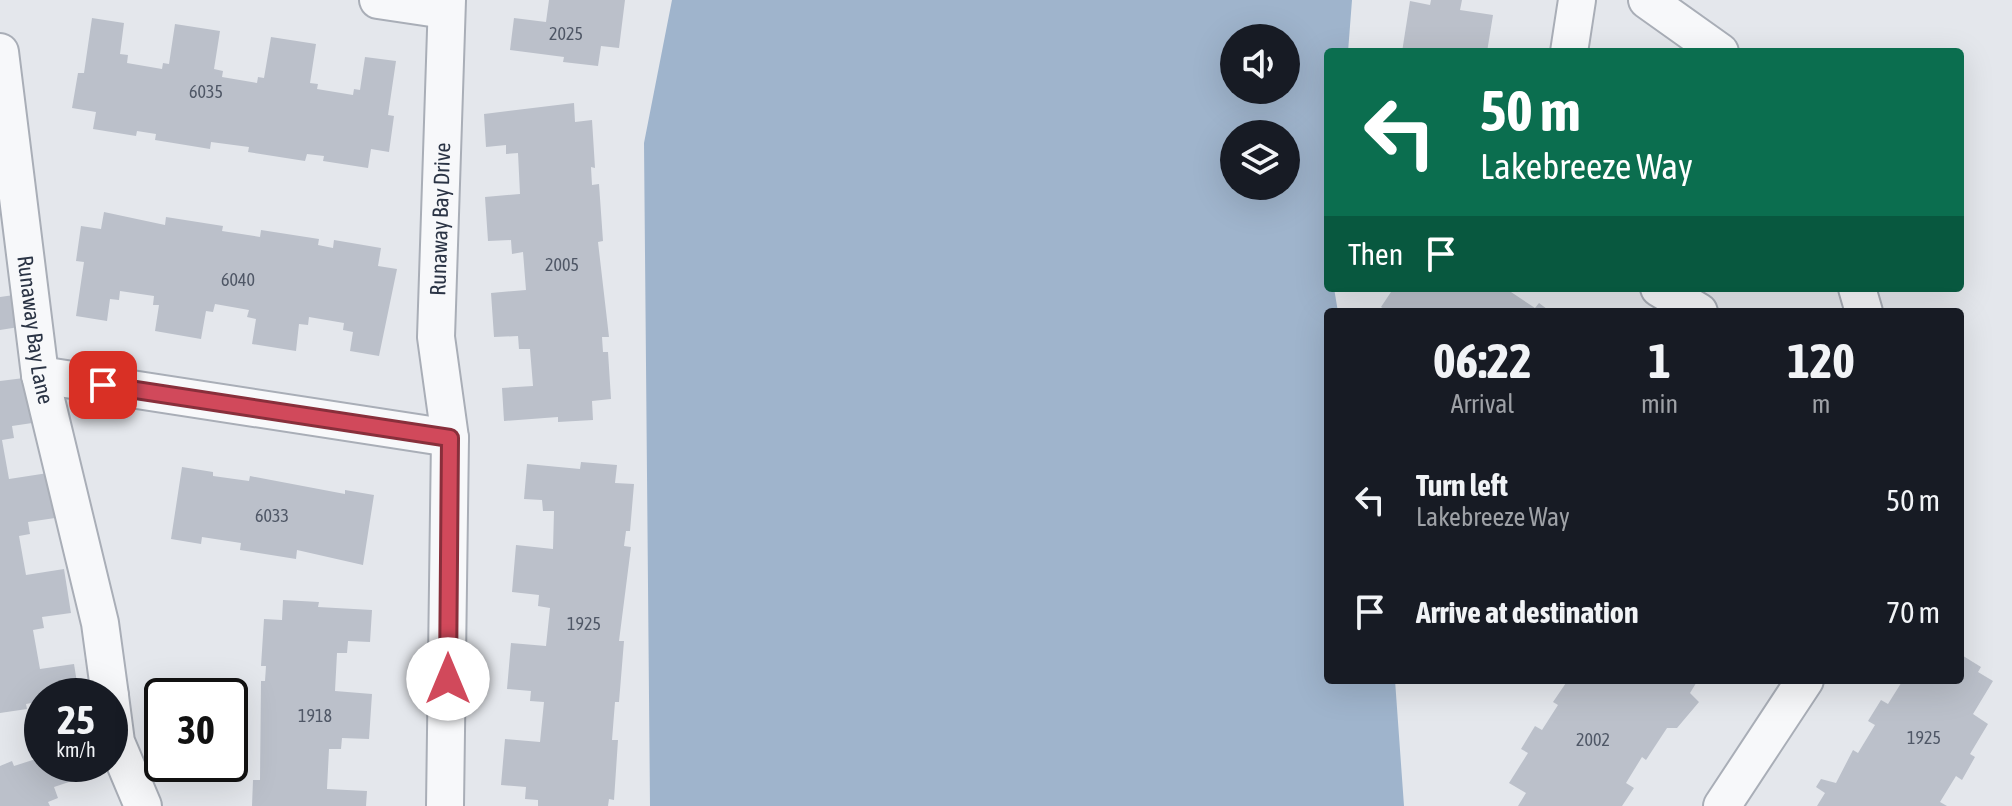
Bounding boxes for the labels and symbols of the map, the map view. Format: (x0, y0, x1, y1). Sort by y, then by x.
house number: 2025 (549, 23, 583, 44)
house number: 6035 (189, 81, 223, 102)
street label: Runaway Bay Drive (424, 142, 455, 296)
street label: Runaway Bay Lane (12, 254, 60, 407)
house number: 2005 (545, 254, 579, 275)
house number: 6040 (221, 269, 255, 290)
pin (69, 351, 137, 419)
house number: 6033 (255, 505, 289, 526)
house number: 1925 (567, 613, 601, 634)
position arrow (406, 637, 490, 721)
speed limit sign: 30 (144, 678, 248, 782)
house number: 1918 (298, 705, 332, 726)
house number: 1925 (1907, 727, 1941, 748)
house number: 2002 (1576, 729, 1610, 750)

